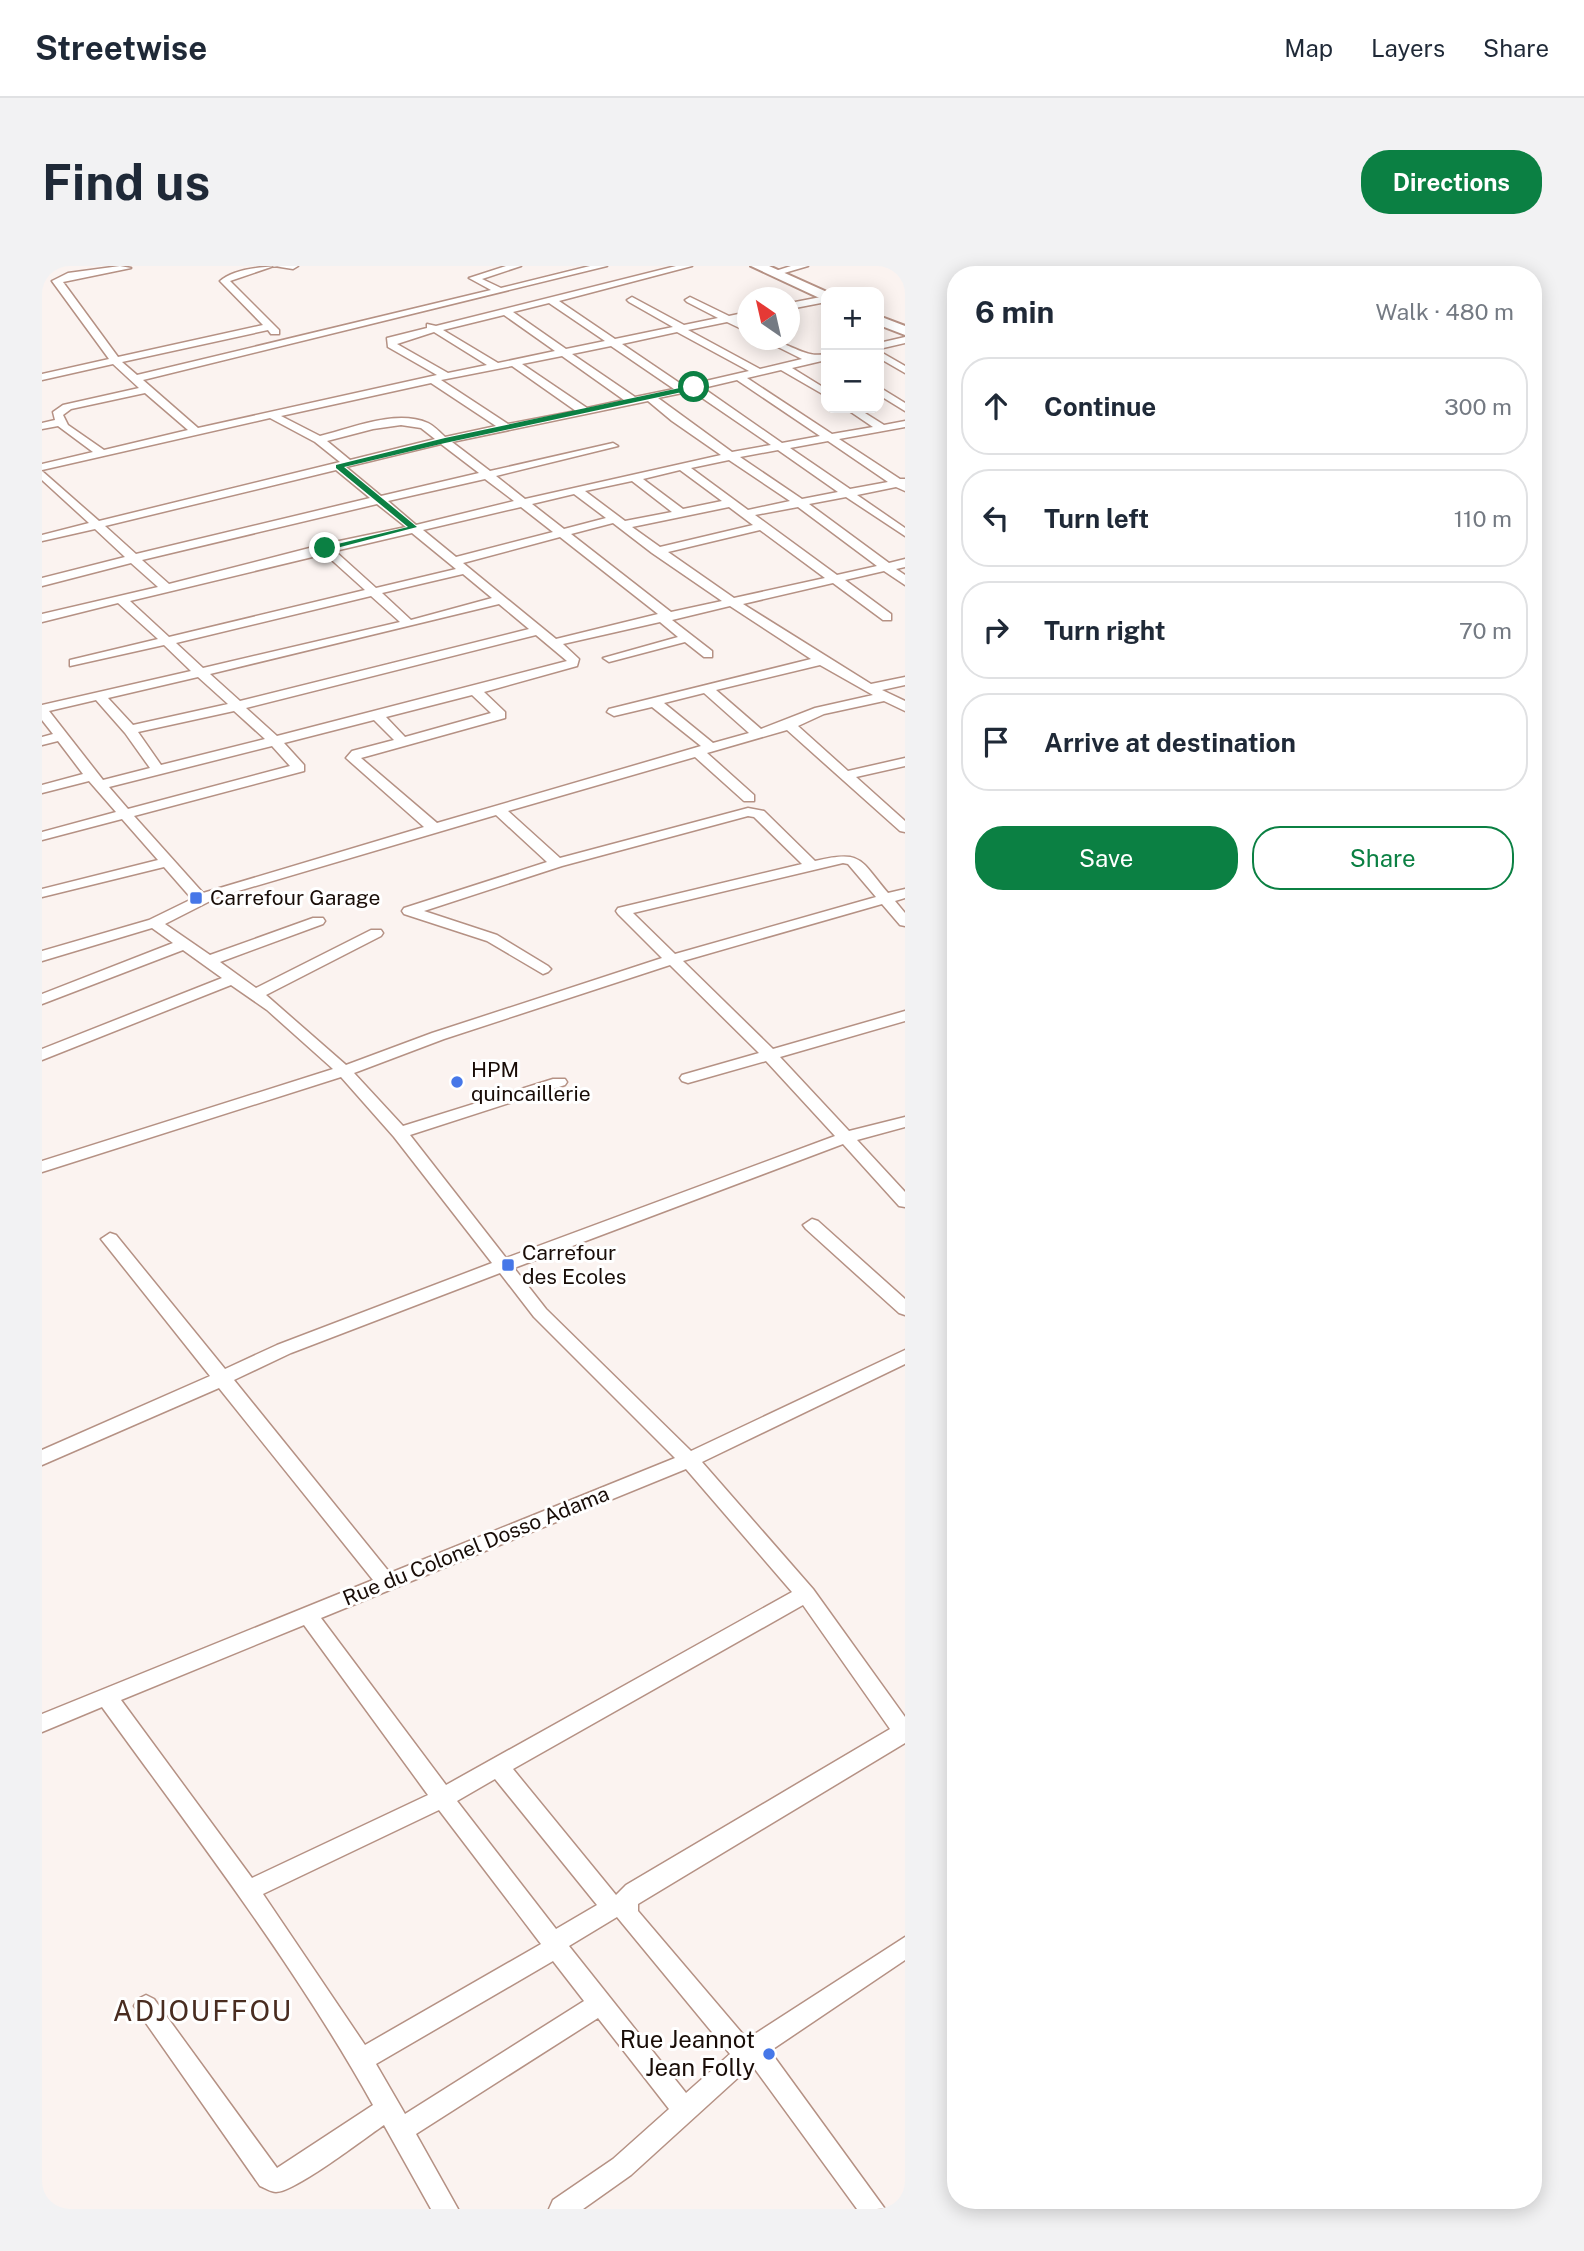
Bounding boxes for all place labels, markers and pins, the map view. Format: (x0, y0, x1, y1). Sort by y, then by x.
place label: Carrefour Garage (210, 885, 380, 910)
marker: Carrefour Garage (188, 890, 204, 906)
place label: HPM quincaillerie (471, 1057, 591, 1106)
marker: HPM quincaillerie (449, 1074, 465, 1090)
place label: Carrefour des Ecoles (522, 1240, 626, 1289)
marker: Carrefour des Ecoles (500, 1257, 516, 1273)
place label: Rue Jeannot Jean Folly (620, 2025, 755, 2081)
marker: Rue Jeannot Jean Folly (761, 2046, 777, 2062)

